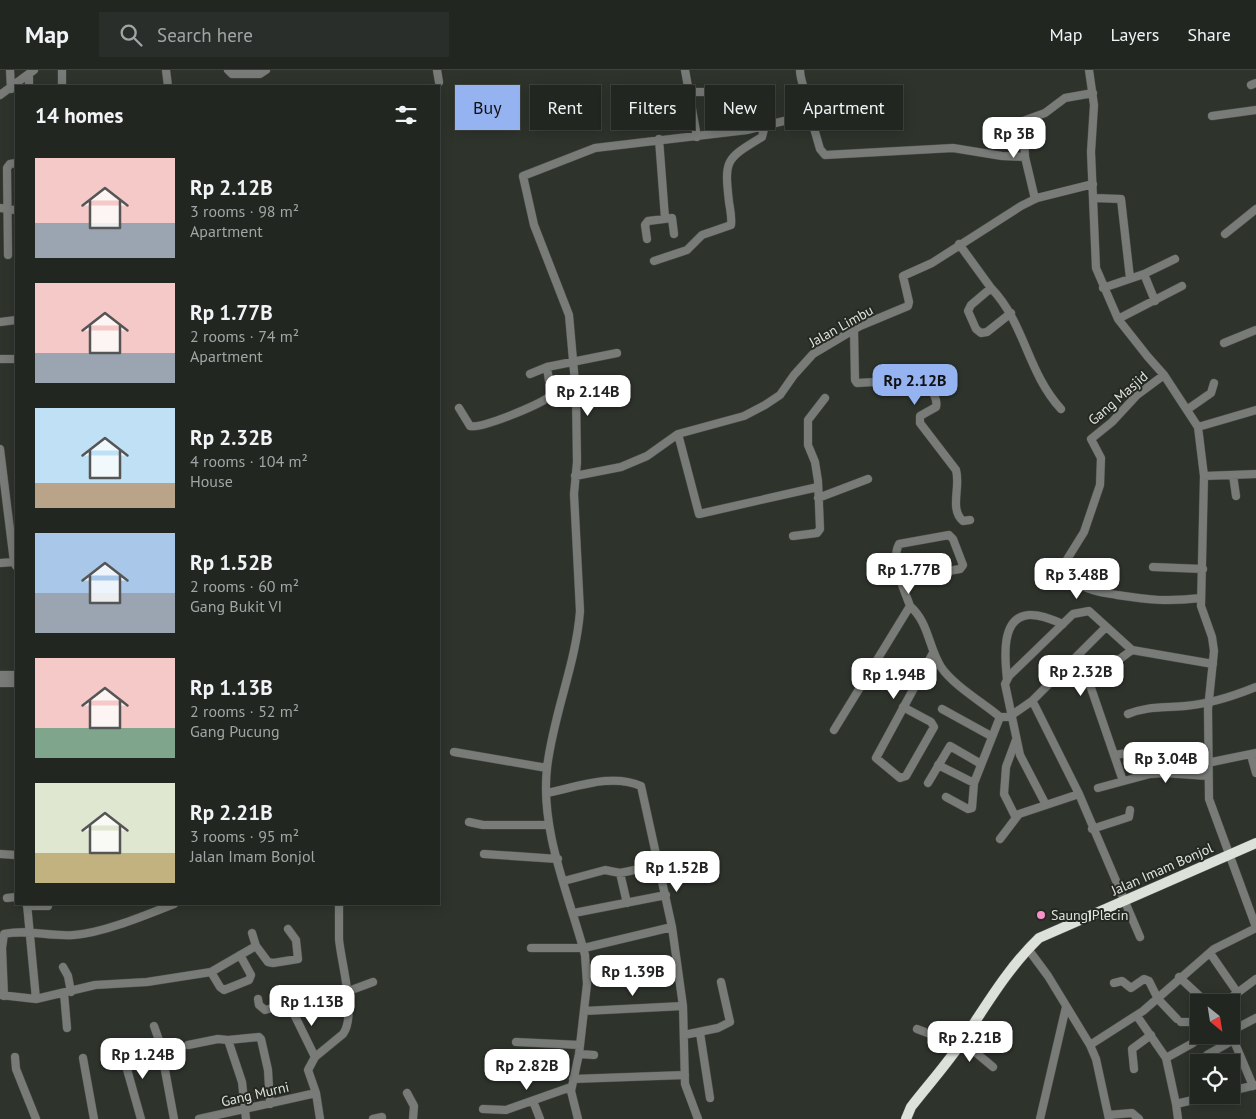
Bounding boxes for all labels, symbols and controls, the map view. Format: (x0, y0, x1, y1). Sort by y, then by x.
search box (99, 12, 449, 57)
text: Map (25, 19, 69, 50)
icon: search (117, 21, 145, 49)
text: Search here (157, 23, 253, 47)
text: Map (1050, 23, 1082, 46)
text: Layers (1110, 23, 1159, 46)
text: Share (1187, 23, 1231, 46)
chip: Buy (455, 85, 520, 130)
chip: Rent (530, 85, 601, 130)
chip: Filters (611, 85, 695, 130)
chip: New (705, 85, 775, 130)
chip: Apartment (785, 85, 903, 130)
icon: filters (392, 101, 420, 129)
text: 14 homes (35, 102, 123, 129)
pin: Rp 3B (979, 116, 1049, 159)
text: Rp 3B (994, 123, 1034, 143)
text: Rp 2.12B (190, 174, 273, 201)
icon: home (75, 178, 135, 238)
text: 3 rooms · 98 m² (190, 201, 299, 221)
text: Apartment (190, 221, 263, 241)
text: Rp 1.77B (190, 299, 273, 326)
street label: Jalan Limbu (805, 301, 876, 352)
icon: home (75, 303, 135, 363)
text: 2 rooms · 74 m² (190, 326, 299, 346)
text: Apartment (190, 346, 263, 366)
pin: Rp 2.12B (863, 364, 967, 406)
street label: Gang Masjid (1084, 367, 1152, 429)
text: Rp 2.12B (884, 370, 946, 390)
pin: Rp 2.14B (536, 374, 640, 417)
text: Rp 2.14B (557, 381, 619, 401)
text: Rp 2.32B (190, 424, 273, 451)
icon: home (75, 428, 135, 488)
text: 4 rooms · 104 m² (190, 451, 308, 471)
text: House (190, 471, 233, 491)
text: Rp 1.52B (190, 549, 273, 576)
pin: Rp 1.77B (857, 552, 961, 595)
icon: home (75, 553, 135, 613)
pin: Rp 3.48B (1025, 558, 1129, 600)
text: Rp 1.77B (878, 559, 940, 579)
text: Rp 3.48B (1046, 564, 1108, 584)
text: 2 rooms · 60 m² (190, 576, 299, 596)
text: Gang Bukit VI (190, 596, 282, 616)
pin: Rp 2.32B (1029, 654, 1133, 697)
pin: Rp 1.94B (842, 658, 946, 700)
text: Rp 2.32B (1050, 661, 1112, 681)
text: Rp 1.94B (863, 664, 925, 684)
text: Rp 1.13B (190, 674, 273, 701)
icon: home (75, 678, 135, 738)
text: 2 rooms · 52 m² (190, 701, 299, 721)
text: Gang Pucung (190, 721, 280, 741)
pin: Rp 3.04B (1114, 742, 1218, 784)
text: Rp 3.04B (1135, 748, 1197, 768)
text: Rp 2.21B (190, 799, 273, 826)
icon: home (75, 803, 135, 863)
text: 3 rooms · 95 m² (190, 826, 299, 846)
street label: Jalan Imam Bonjol (1107, 838, 1216, 900)
text: Jalan Imam Bonjol (190, 846, 315, 866)
pin: Rp 1.52B (625, 850, 729, 893)
text: Rp 1.52B (646, 857, 708, 877)
place label: Saung Plecin (1051, 906, 1128, 924)
marker: Saung Plecin (1035, 909, 1047, 921)
pin: Rp 1.39B (581, 954, 685, 997)
text: Rp 1.39B (602, 961, 664, 981)
pin: Rp 1.13B (260, 984, 364, 1027)
text: Rp 1.13B (281, 991, 343, 1011)
north arrow (1190, 994, 1240, 1044)
map controls (1190, 994, 1240, 1104)
pin: Rp 2.21B (918, 1020, 1022, 1063)
text: Rp 2.21B (939, 1027, 1001, 1047)
pin: Rp 1.24B (91, 1038, 195, 1080)
text: Rp 1.24B (112, 1044, 174, 1064)
pin: Rp 2.82B (475, 1048, 579, 1091)
button: locate (1190, 1054, 1240, 1104)
text: Rp 2.82B (496, 1055, 558, 1075)
street label: Gang Murni (219, 1077, 291, 1111)

